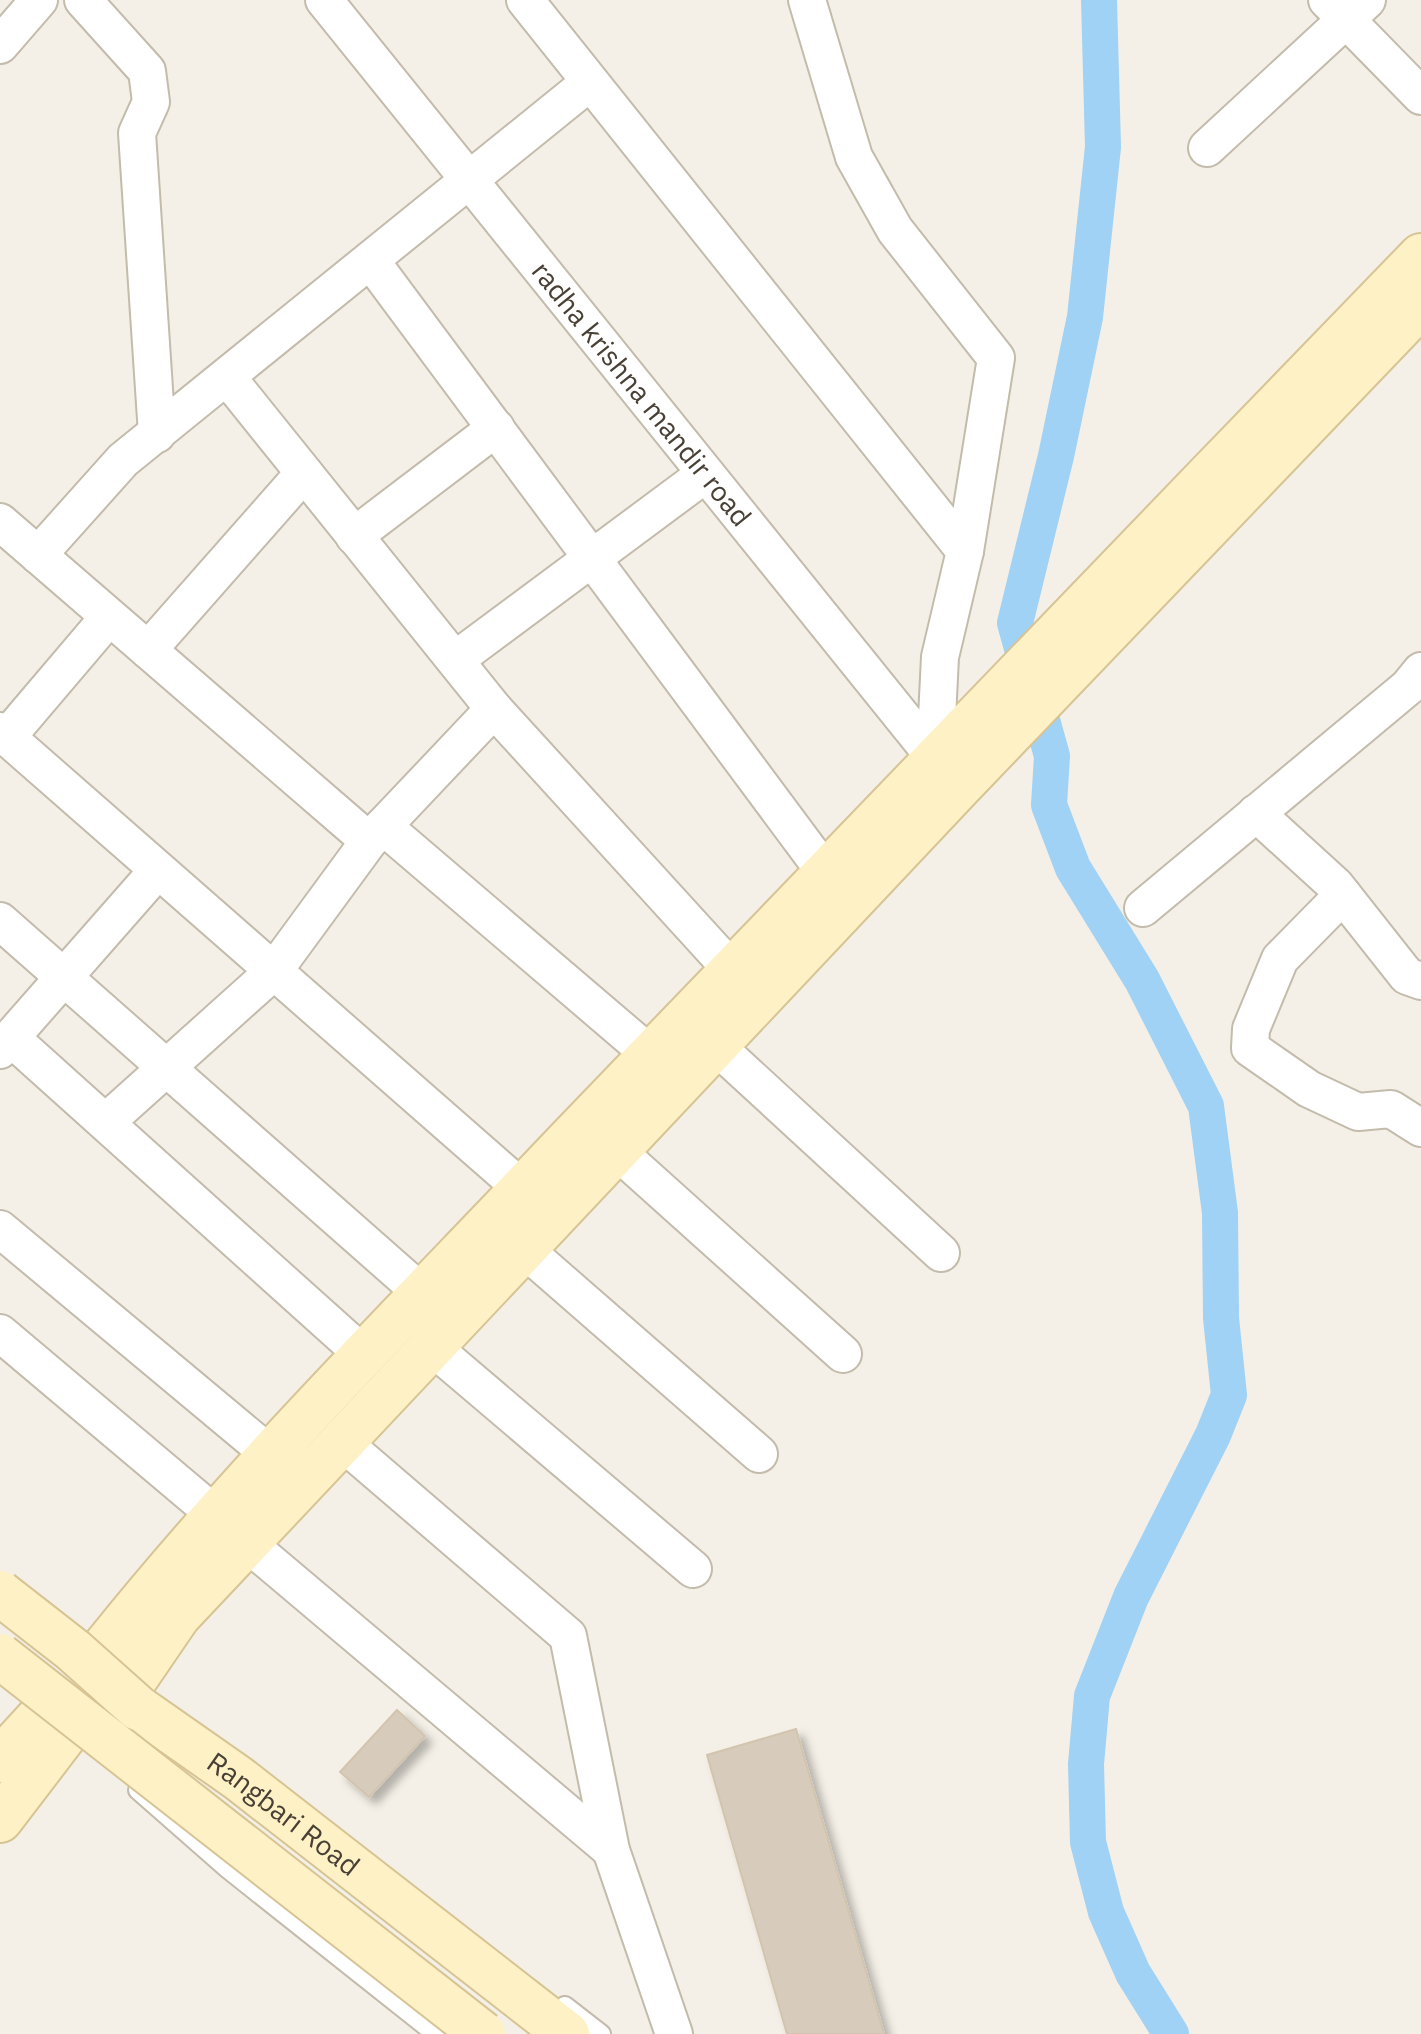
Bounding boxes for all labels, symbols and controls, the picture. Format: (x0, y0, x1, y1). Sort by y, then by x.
street label: radha krishna mandir road (524, 253, 760, 534)
street label: Rangbari Road (200, 1743, 368, 1884)

